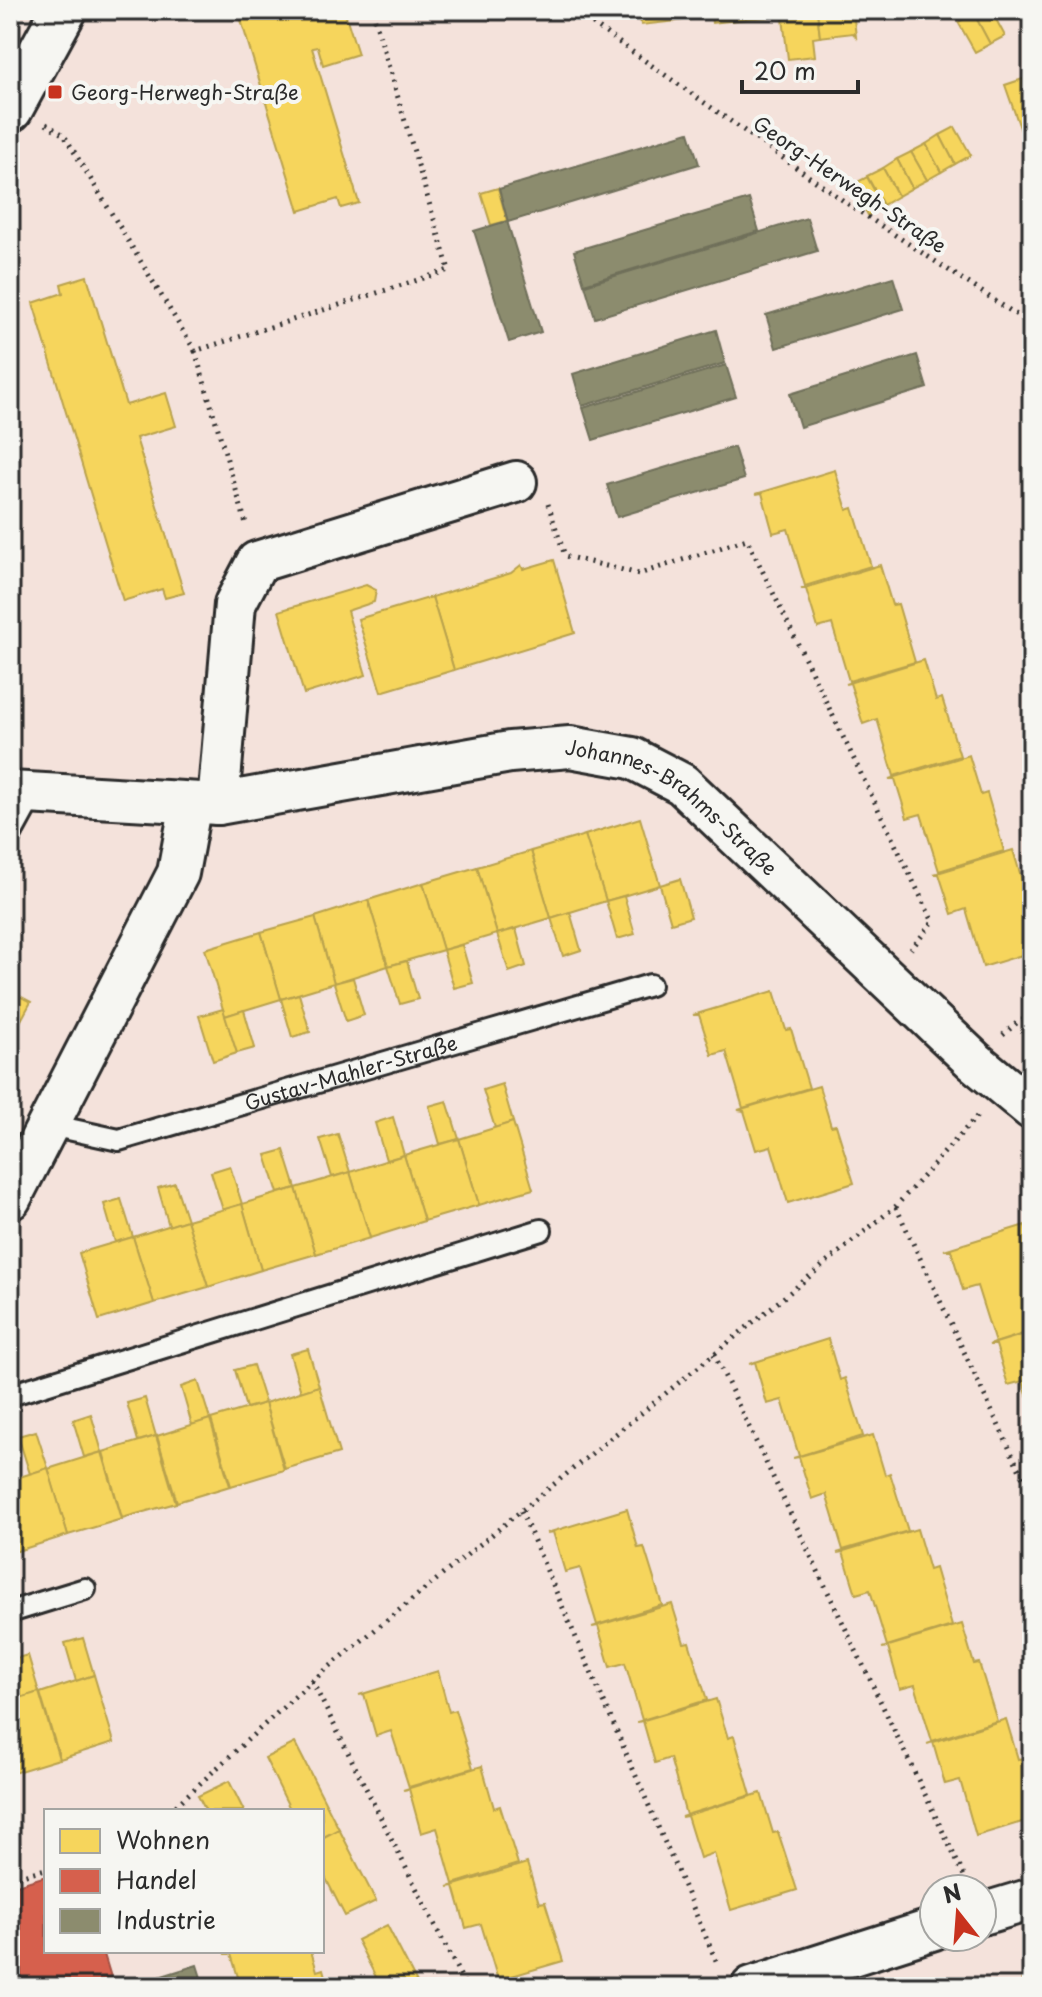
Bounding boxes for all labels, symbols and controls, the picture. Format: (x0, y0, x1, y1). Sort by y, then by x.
scale bar (742, 44, 858, 94)
text: 20 m (754, 52, 816, 88)
place label: Georg-Herwegh-Straße (71, 77, 299, 107)
marker: Georg-Herwegh-Straße (46, 83, 64, 101)
street label: Georg-Herwegh-Straße (747, 108, 953, 260)
street label: Johannes-Brahms-Straße (563, 731, 784, 882)
street label: Gustav-Mahler-Straße (241, 1027, 461, 1118)
legend (44, 1809, 324, 1953)
text: Wohnen (116, 1821, 210, 1857)
text: Handel (116, 1861, 197, 1897)
north arrow (918, 1873, 998, 1953)
text: N (939, 1874, 965, 1911)
text: Industrie (116, 1901, 216, 1937)

